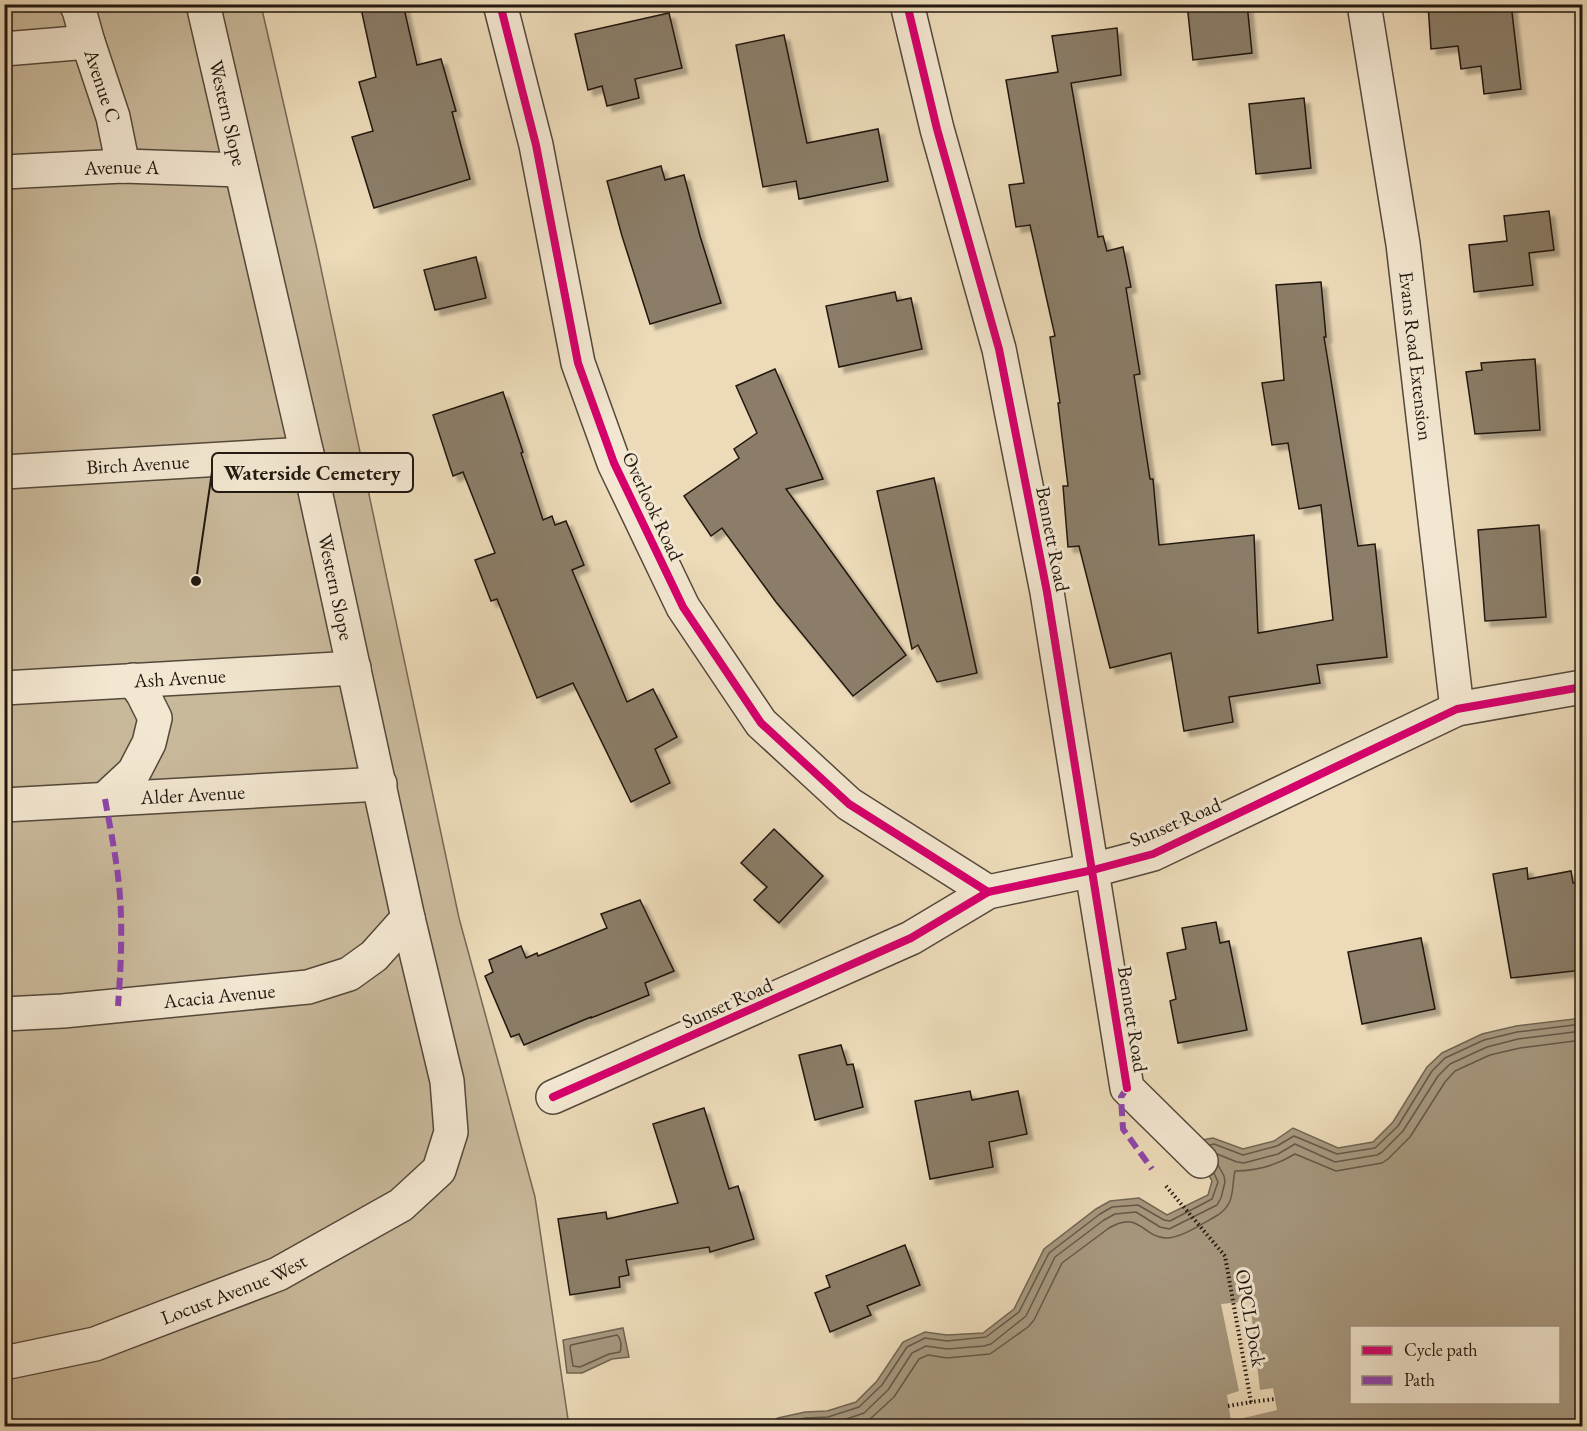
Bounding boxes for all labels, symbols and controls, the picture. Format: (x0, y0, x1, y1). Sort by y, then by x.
street label: Avenue C (78, 45, 127, 126)
street label: Western Slope (203, 57, 253, 169)
street label: Avenue A (83, 153, 160, 181)
street label: Evans Road Extension (1393, 270, 1439, 443)
street label: Overlook Road (616, 447, 690, 566)
street label: Birch Avenue (85, 448, 190, 480)
callout: Waterside Cemetery (212, 453, 413, 492)
text: Waterside Cemetery (223, 459, 401, 486)
street label: Bennett Road (1030, 484, 1076, 595)
street label: Western Slope (312, 531, 360, 643)
street label: Ash Avenue (132, 662, 227, 694)
street label: Alder Avenue (139, 779, 246, 810)
street label: Sunset Road (1125, 791, 1225, 853)
street label: Bennett Road (1112, 964, 1154, 1075)
street label: Sunset Road (677, 971, 777, 1035)
street label: Acacia Avenue (161, 977, 276, 1014)
street label: Locust Avenue West (157, 1247, 312, 1331)
street label: OPCL Dock (1230, 1267, 1272, 1369)
legend (1350, 1326, 1560, 1404)
text: Cycle path (1404, 1338, 1478, 1361)
text: Path (1404, 1368, 1435, 1391)

